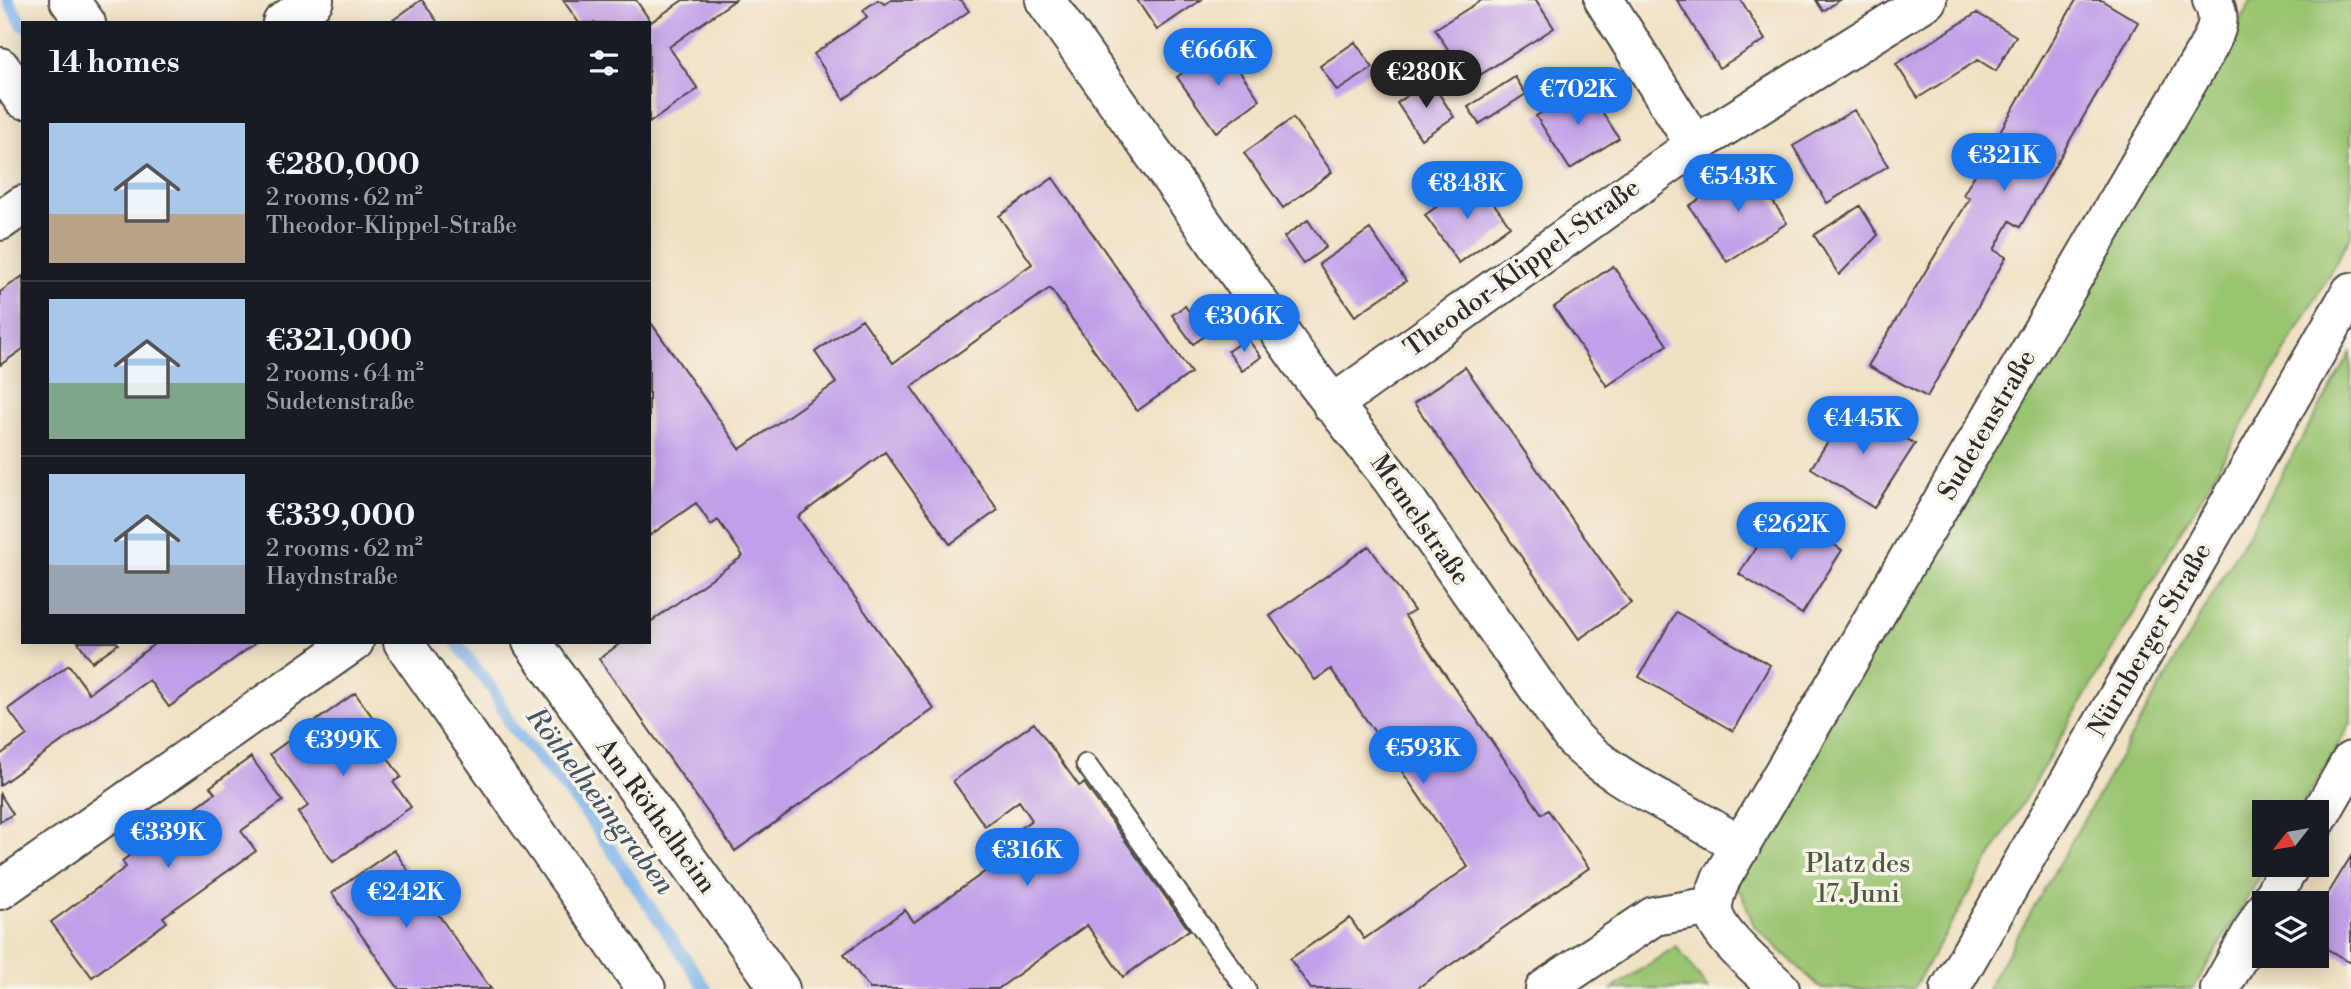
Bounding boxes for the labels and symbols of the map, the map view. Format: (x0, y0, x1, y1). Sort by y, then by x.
pin: €666K (1169, 28, 1267, 88)
pin: €280K (1377, 50, 1475, 110)
pin: €702K (1529, 68, 1627, 127)
pin: €321K (1955, 134, 2053, 193)
pin: €543K (1689, 154, 1787, 214)
pin: €848K (1418, 162, 1516, 221)
street label: Theodor-Klippel-Straße (1398, 172, 1646, 364)
pin: €306K (1195, 294, 1293, 354)
street label: Sudetenstraße (1931, 344, 2043, 506)
pin: €445K (1814, 396, 1912, 456)
street label: Memelstraße (1363, 448, 1477, 592)
pin: €262K (1742, 503, 1840, 562)
street label: Nürnberger Straße (2081, 537, 2219, 743)
water label: Röthelheimgraben (518, 700, 682, 902)
pin: €399K (294, 718, 392, 778)
pin: €593K (1374, 726, 1472, 786)
street label: Am Röthelheim (588, 731, 723, 900)
north arrow (2252, 800, 2329, 877)
pin: €339K (119, 810, 217, 870)
pin: €316K (978, 828, 1076, 888)
park label: Platz des 17. Juni (1806, 848, 1910, 910)
pin: €242K (357, 870, 455, 930)

